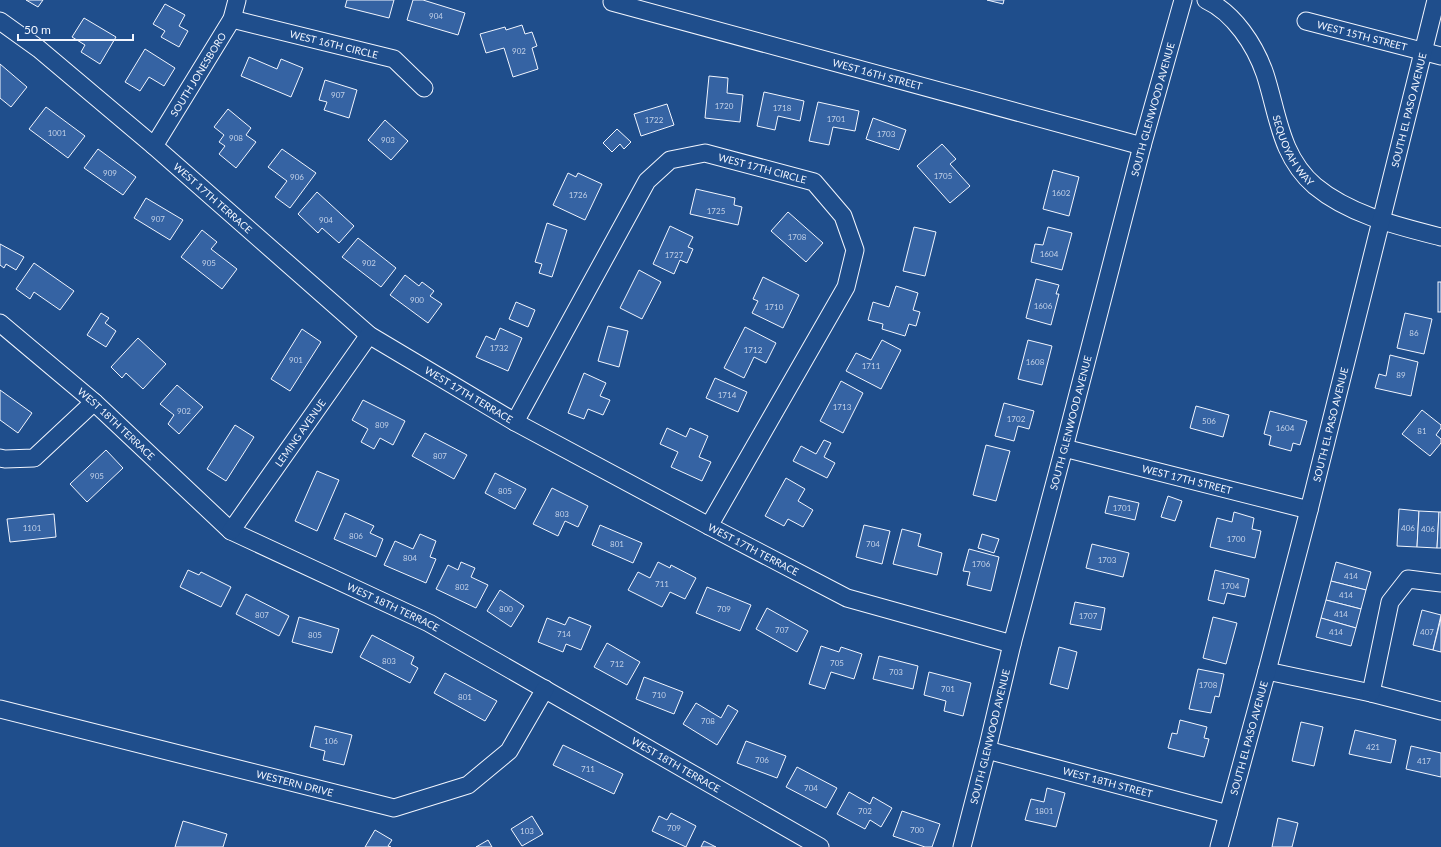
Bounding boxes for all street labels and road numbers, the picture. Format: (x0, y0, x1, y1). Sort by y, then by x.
street label: WEST 15TH STREET (1316, 18, 1409, 53)
street label: WEST 16TH CIRCLE (288, 27, 380, 61)
street label: SOUTH JONESBORO (168, 30, 228, 119)
street label: SOUTH GLENWOOD AVENUE (1128, 41, 1177, 178)
street label: SOUTH EL PASO AVENUE (1389, 51, 1429, 169)
street label: WEST 16TH STREET (831, 56, 924, 92)
street label: SEQUOYAH WAY (1270, 114, 1317, 189)
street label: WEST 17TH CIRCLE (717, 151, 808, 186)
street label: WEST 17TH TERRACE (171, 160, 255, 236)
street label: SOUTH GLENWOOD AVENUE (1047, 354, 1094, 491)
street label: WEST 17TH TERRACE (423, 364, 515, 426)
street label: SOUTH EL PASO AVENUE (1310, 366, 1350, 483)
street label: WEST 18TH TERRACE (76, 385, 158, 462)
street label: LEMING AVENUE (272, 397, 328, 469)
street label: WEST 17TH STREET (1141, 462, 1234, 496)
street label: WEST 17TH TERRACE (706, 521, 801, 578)
street label: WEST 18TH TERRACE (345, 580, 442, 634)
street label: SOUTH GLENWOOD AVENUE (967, 668, 1012, 805)
street label: SOUTH EL PASO AVENUE (1227, 679, 1270, 796)
street label: WEST 18TH TERRACE (629, 734, 723, 795)
street label: WEST 18TH STREET (1062, 764, 1154, 800)
street label: WESTERN DRIVE (255, 768, 335, 799)

